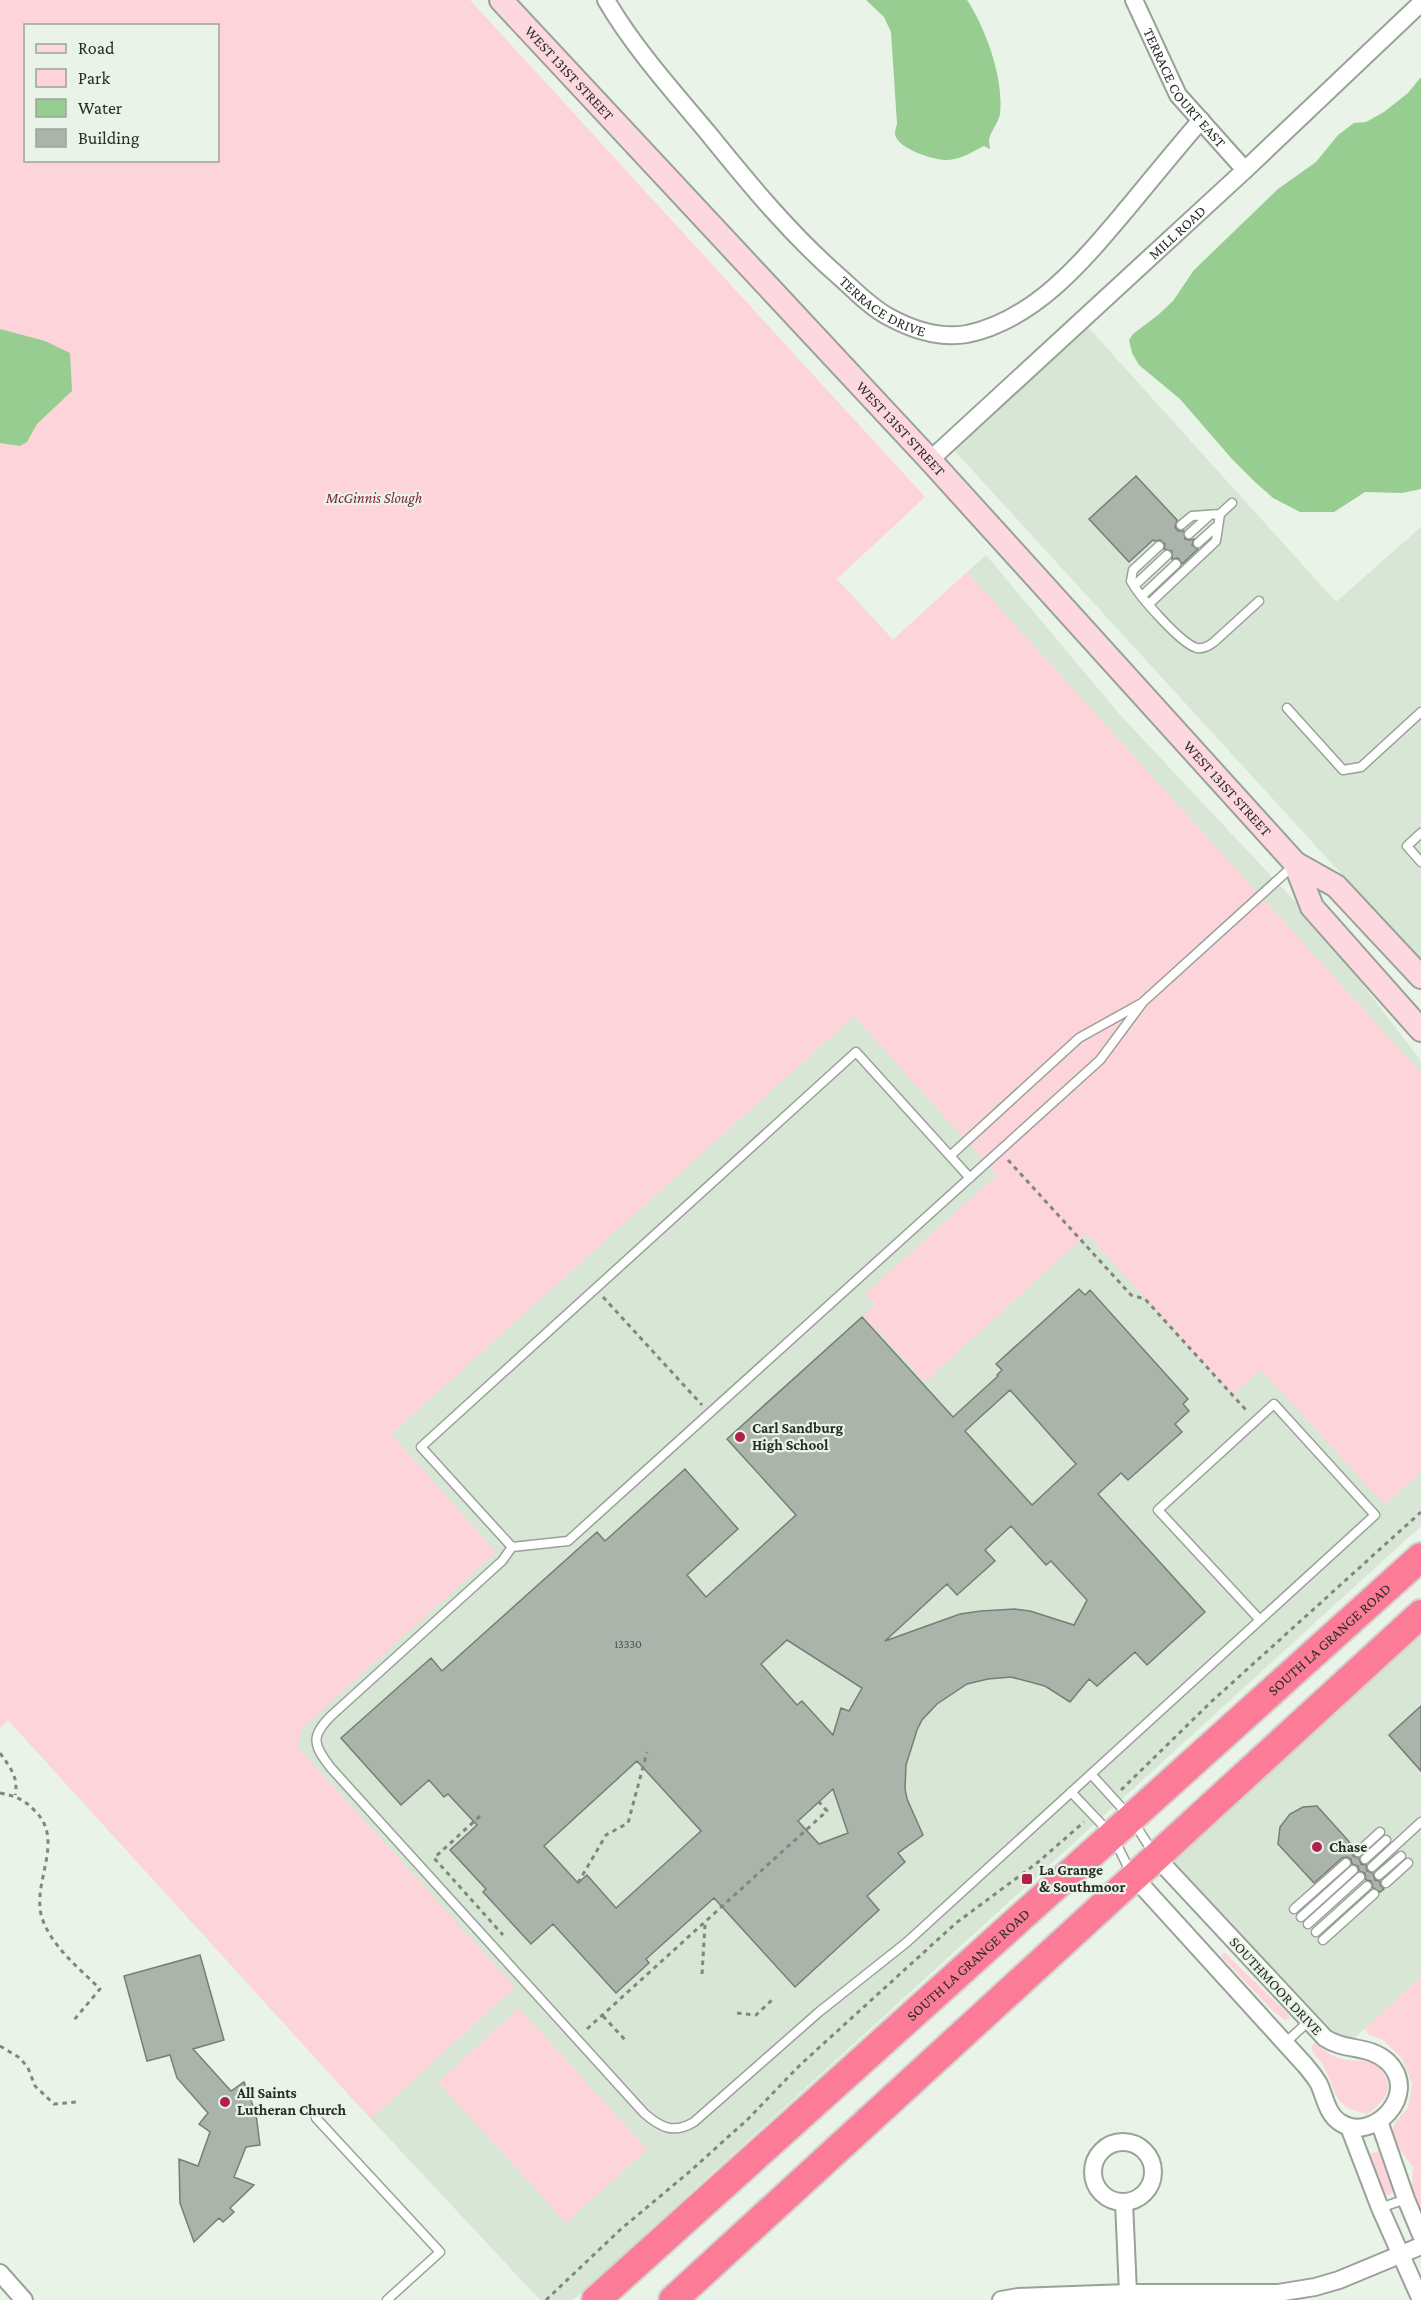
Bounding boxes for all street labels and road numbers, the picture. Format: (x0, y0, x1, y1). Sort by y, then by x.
street label: WEST 131ST STREET (521, 23, 617, 124)
street label: TERRACE COURT EAST (1140, 26, 1229, 151)
street label: MILL ROAD (1145, 202, 1209, 263)
street label: TERRACE DRIVE (836, 273, 928, 340)
street label: WEST 131ST STREET (853, 378, 948, 479)
street label: WEST 131ST STREET (1180, 737, 1275, 839)
street label: SOUTH LA GRANGE ROAD (1265, 1580, 1394, 1699)
street label: SOUTH LA GRANGE ROAD (904, 1905, 1033, 2024)
street label: SOUTHMOOR DRIVE (1226, 1934, 1326, 2038)

